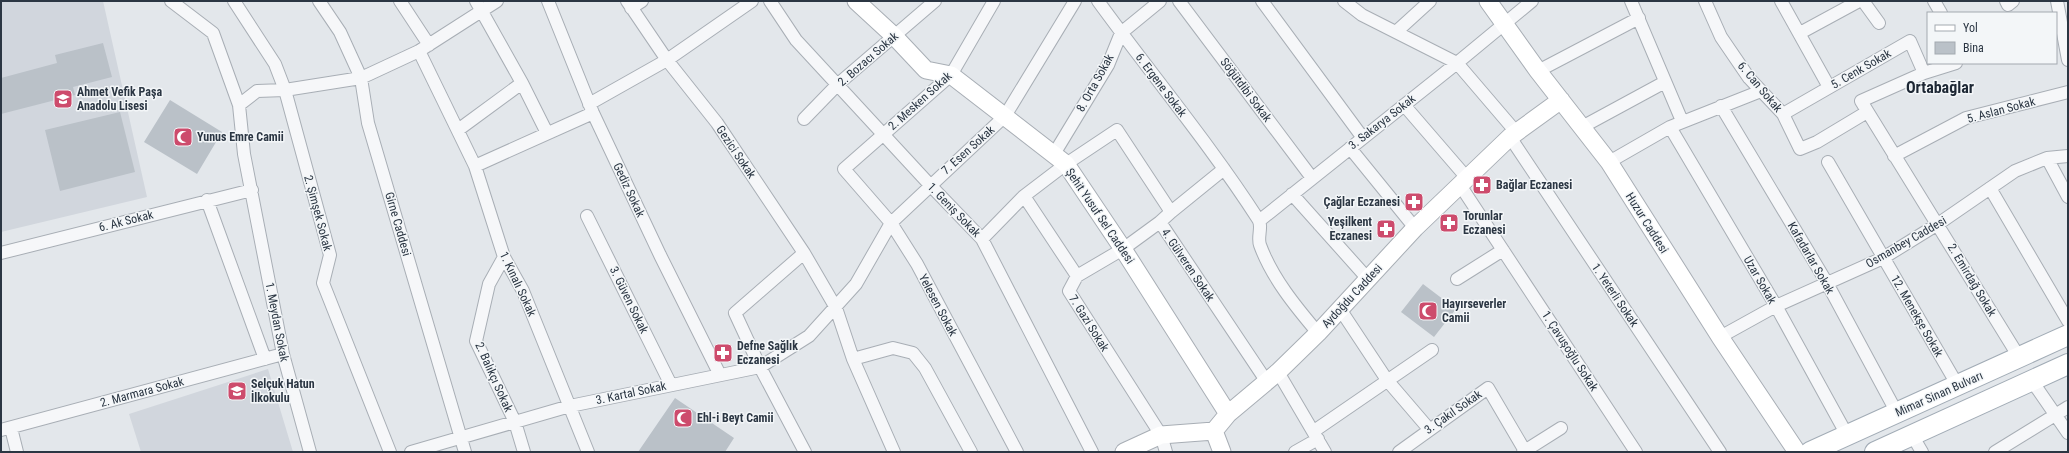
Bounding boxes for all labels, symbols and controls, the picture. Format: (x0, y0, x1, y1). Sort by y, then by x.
legend (1927, 12, 2057, 64)
text: Yol (1963, 21, 1978, 35)
street label: 2. Bozacı Sokak (835, 29, 901, 89)
text: Bina (1963, 41, 1984, 55)
street label: 5. Cenk Sokak (1828, 46, 1894, 92)
street label: 6. Ergene Sokak (1133, 50, 1190, 120)
street label: 8. Orta Sokak (1073, 51, 1117, 114)
street label: Söğütdibi Sokak (1217, 55, 1275, 125)
street label: 6. Can Sokak (1735, 59, 1786, 116)
street label: 2. Mesken Sokak (885, 69, 955, 133)
district label: Ortabağlar (1906, 78, 1974, 97)
place label: Ahmet Vefik Paşa Anadolu Lisesi (77, 85, 162, 113)
school or university icon: Ahmet Vefik Paşa Anadolu Lisesi (52, 88, 74, 110)
street label: 3. Sakarya Sokak (1346, 91, 1419, 152)
street label: 5. Aslan Sokak (1965, 94, 2037, 126)
street label: 7. Esen Sokak (939, 122, 998, 177)
street label: Gezici Sokak (713, 123, 759, 182)
mosque icon: Yunus Emre Camii (172, 126, 194, 148)
place label: Yunus Emre Camii (197, 130, 284, 144)
street label: Gediz Sokak (610, 161, 648, 220)
street label: Şehit Yusuf Sel Caddesi (1063, 166, 1137, 266)
street label: 2. Şimşek Sokak (301, 174, 335, 253)
pharmacy icon: Bağlar Eczanesi (1471, 174, 1493, 196)
place label: Bağlar Eczanesi (1496, 178, 1572, 192)
street label: 1. Geniş Sokak (925, 180, 984, 241)
street label: Girne Caddesi (382, 190, 414, 258)
street label: Huzur Caddesi (1623, 190, 1671, 256)
pharmacy icon: Çağlar Eczanesi (1403, 191, 1425, 213)
place label: Çağlar Eczanesi (1324, 195, 1400, 209)
street label: 6. Ak Sokak (97, 207, 155, 235)
place label: Torunlar Eczanesi (1463, 209, 1506, 237)
pharmacy icon: Torunlar Eczanesi (1438, 212, 1460, 234)
street label: Osmanbey Caddesi (1863, 213, 1949, 271)
place label: Yeşilkent Eczanesi (1328, 215, 1372, 243)
pharmacy icon: Yeşilkent Eczanesi (1375, 218, 1397, 240)
street label: Kafadarlar Sokak (1785, 219, 1838, 297)
street label: 4. Gülveren Sokak (1159, 226, 1218, 305)
street label: 2. Emirdağ Sokak (1945, 241, 2000, 319)
street label: 1. Kınalı Sokak (497, 249, 539, 319)
street label: Uzar Sokak (1741, 254, 1780, 307)
street label: Aydoğdu Caddesi (1319, 261, 1385, 331)
street label: 1. Yeterli Sokak (1589, 261, 1642, 330)
street label: 3. Güven Sokak (607, 264, 652, 336)
street label: Yelesen Sokak (916, 272, 961, 339)
street label: 12. Menekşe Sokak (1888, 273, 1946, 360)
street label: 1. Meydan Sokak (262, 281, 292, 363)
street label: 7. Gazi Sokak (1066, 292, 1112, 354)
place label: Hayırseverler Camii (1442, 297, 1506, 325)
mosque icon: Hayırseverler Camii (1417, 300, 1439, 322)
street label: 1. Çavuşoğlu Sokak (1539, 308, 1601, 394)
place label: Defne Sağlık Eczanesi (737, 339, 798, 367)
street label: 2. Balıkçı Sokak (472, 340, 516, 415)
pharmacy icon: Defne Sağlık Eczanesi (712, 342, 734, 364)
street label: Mimar Sinan Bulvarı (1893, 368, 1985, 420)
street label: 2. Marmara Sokak (99, 374, 186, 410)
place label: Selçuk Hatun İlkokulu (251, 377, 315, 405)
street label: 3. Kartal Sokak (594, 379, 668, 407)
school or university icon: Selçuk Hatun İlkokulu (226, 380, 248, 402)
street label: 3. Çakıl Sokak (1422, 387, 1485, 437)
mosque icon: Ehl-i Beyt Camii (672, 407, 694, 429)
place label: Ehl-i Beyt Camii (697, 411, 774, 425)

